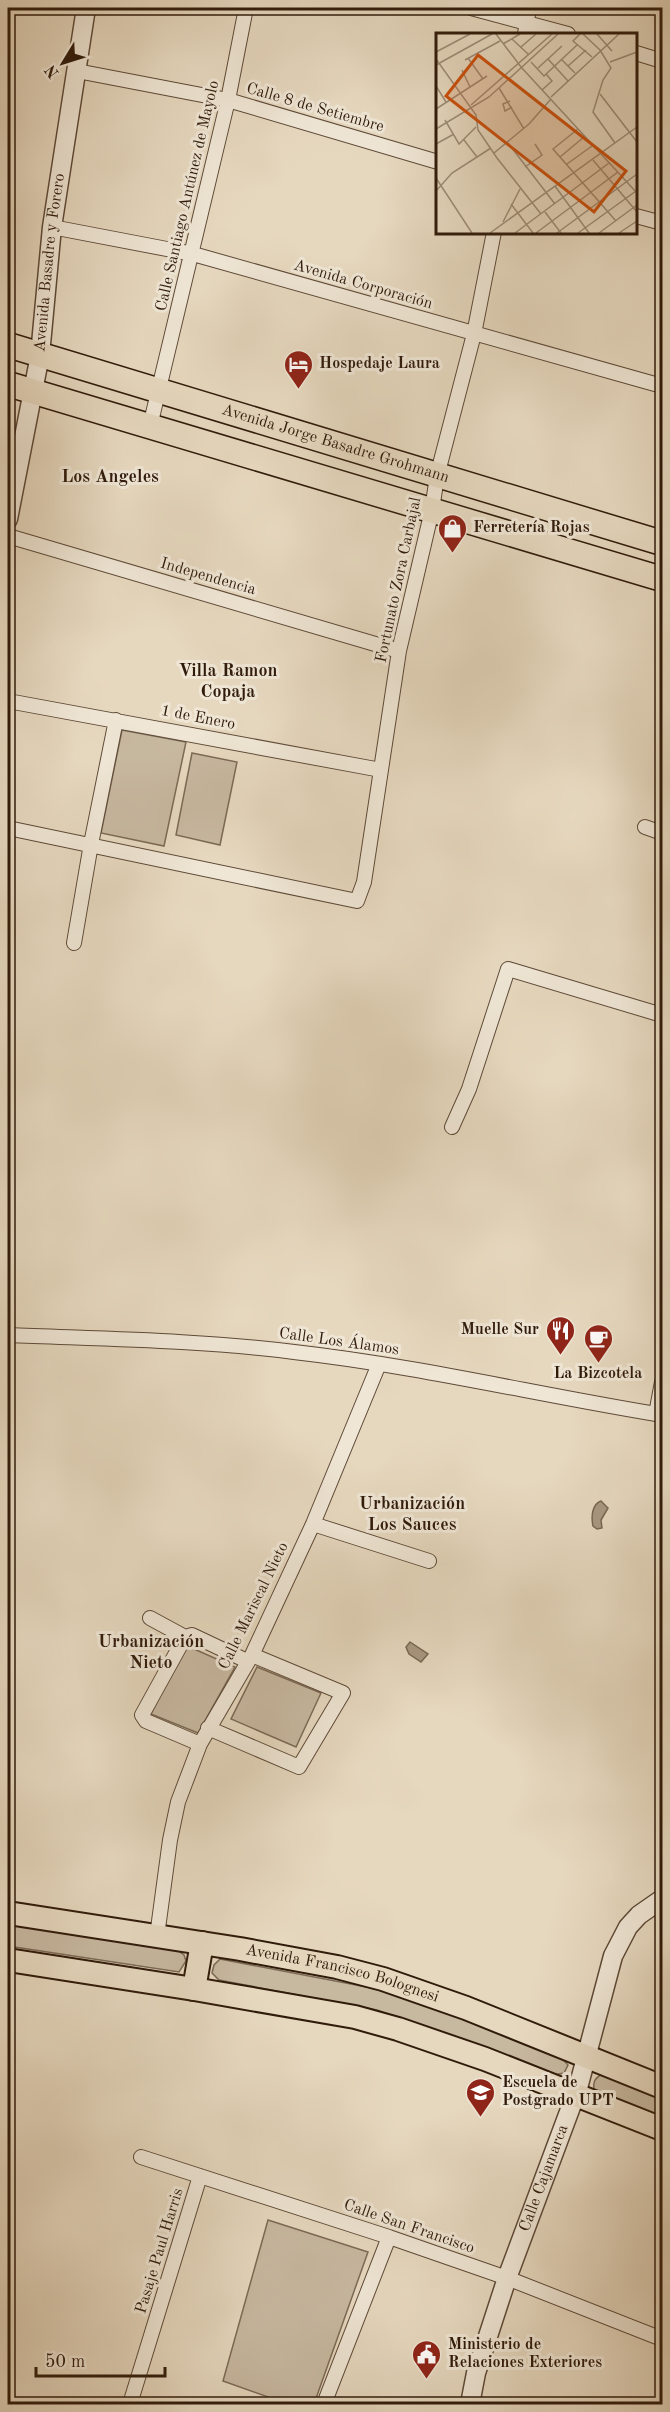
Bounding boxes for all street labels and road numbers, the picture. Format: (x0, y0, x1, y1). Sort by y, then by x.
street label: Calle Santiago Antúnez de Mayolo (154, 79, 222, 313)
street label: Calle 8 de Setiembre (244, 81, 386, 135)
street label: Avenida Basadre y Forero (32, 172, 68, 353)
street label: Avenida Corporación (292, 257, 435, 313)
street label: Avenida Jorge Basadre Grohmann (220, 402, 451, 486)
street label: Fortunato Zora Carbajal (374, 496, 424, 664)
street label: Independencia (158, 556, 258, 598)
street label: 1 de Enero (159, 703, 237, 733)
street label: Calle Los Álamos (278, 1322, 401, 1358)
street label: Calle Mariscal Nieto (216, 1540, 292, 1672)
street label: Avenida Francisco Bolognesi (244, 1942, 441, 2006)
street label: Calle Cajamarca (517, 2122, 572, 2234)
street label: Pasaje Paul Harris (133, 2186, 187, 2316)
street label: Calle San Francisco (342, 2197, 476, 2257)

